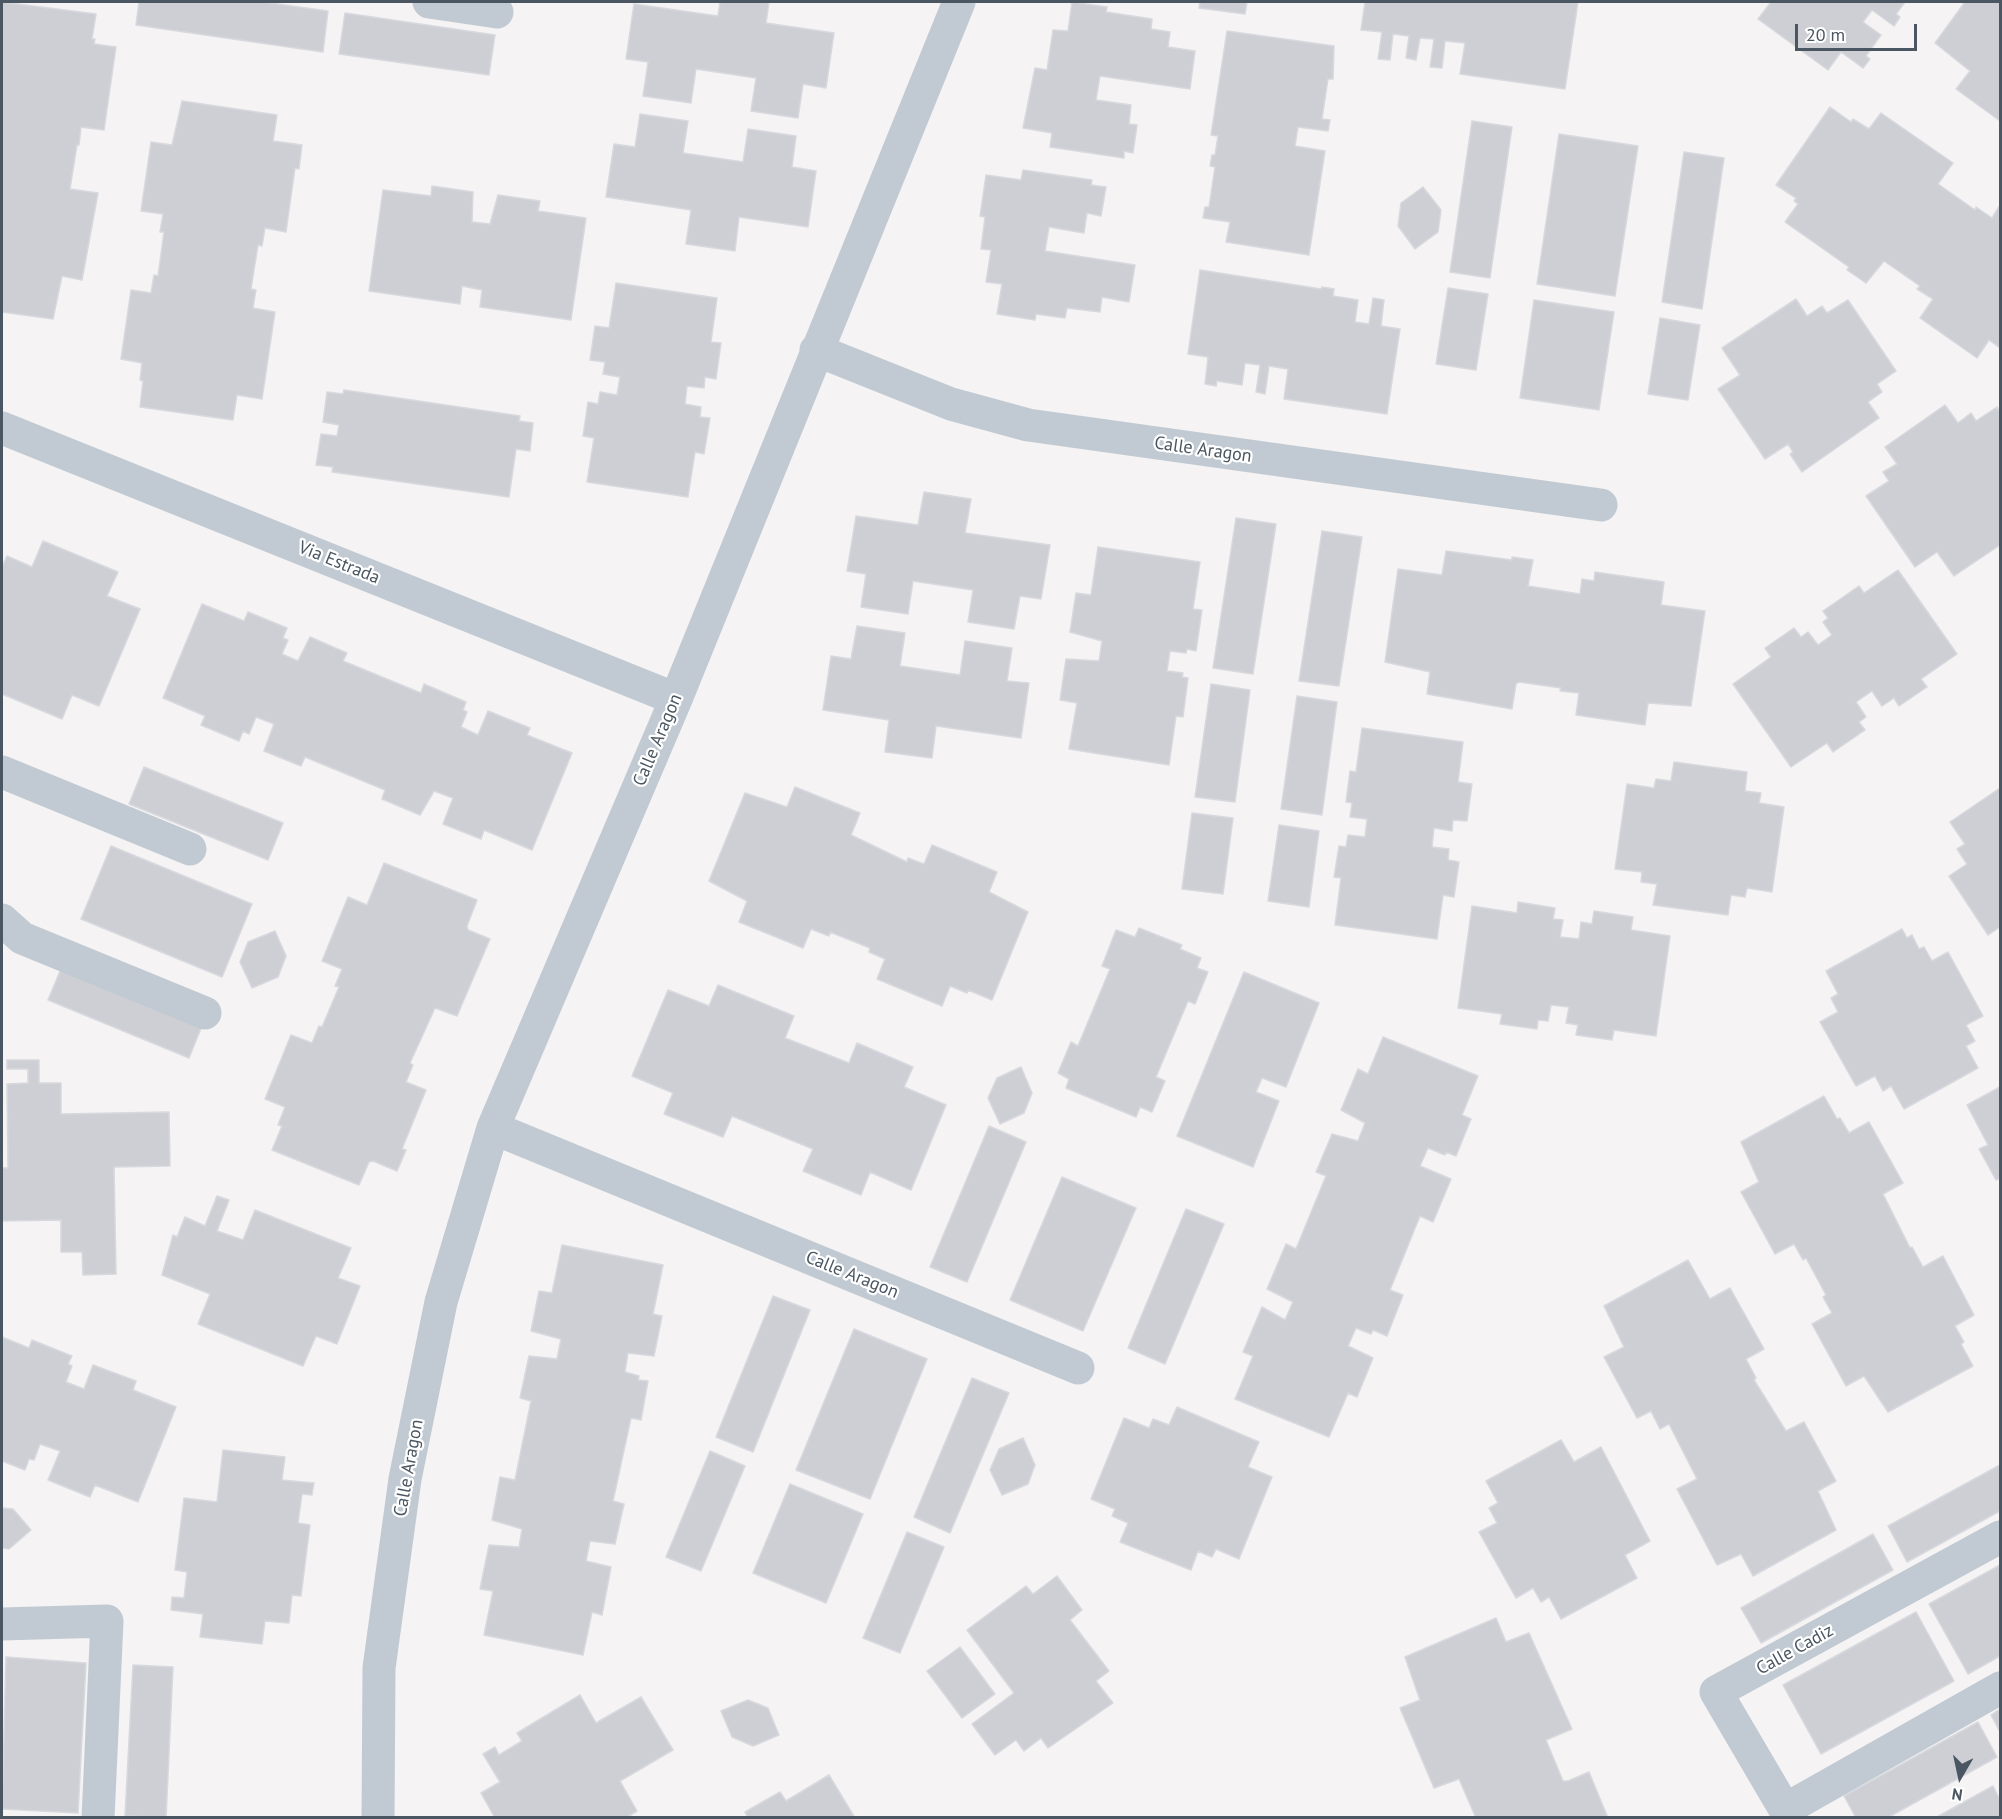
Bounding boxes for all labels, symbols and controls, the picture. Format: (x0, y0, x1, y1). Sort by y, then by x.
scale bar (1798, 12, 1920, 50)
text: 20 m (1806, 23, 1845, 46)
street label: Calle Aragon (1153, 432, 1253, 468)
street label: Via Estrada (295, 537, 383, 589)
street label: Calle Aragon (629, 691, 687, 789)
street label: Calle Aragon (802, 1247, 902, 1303)
street label: Calle Aragon (390, 1418, 428, 1518)
street label: Calle Cadiz (1753, 1620, 1837, 1680)
north arrow (1930, 1747, 1990, 1807)
text: N (1950, 1784, 1964, 1805)

